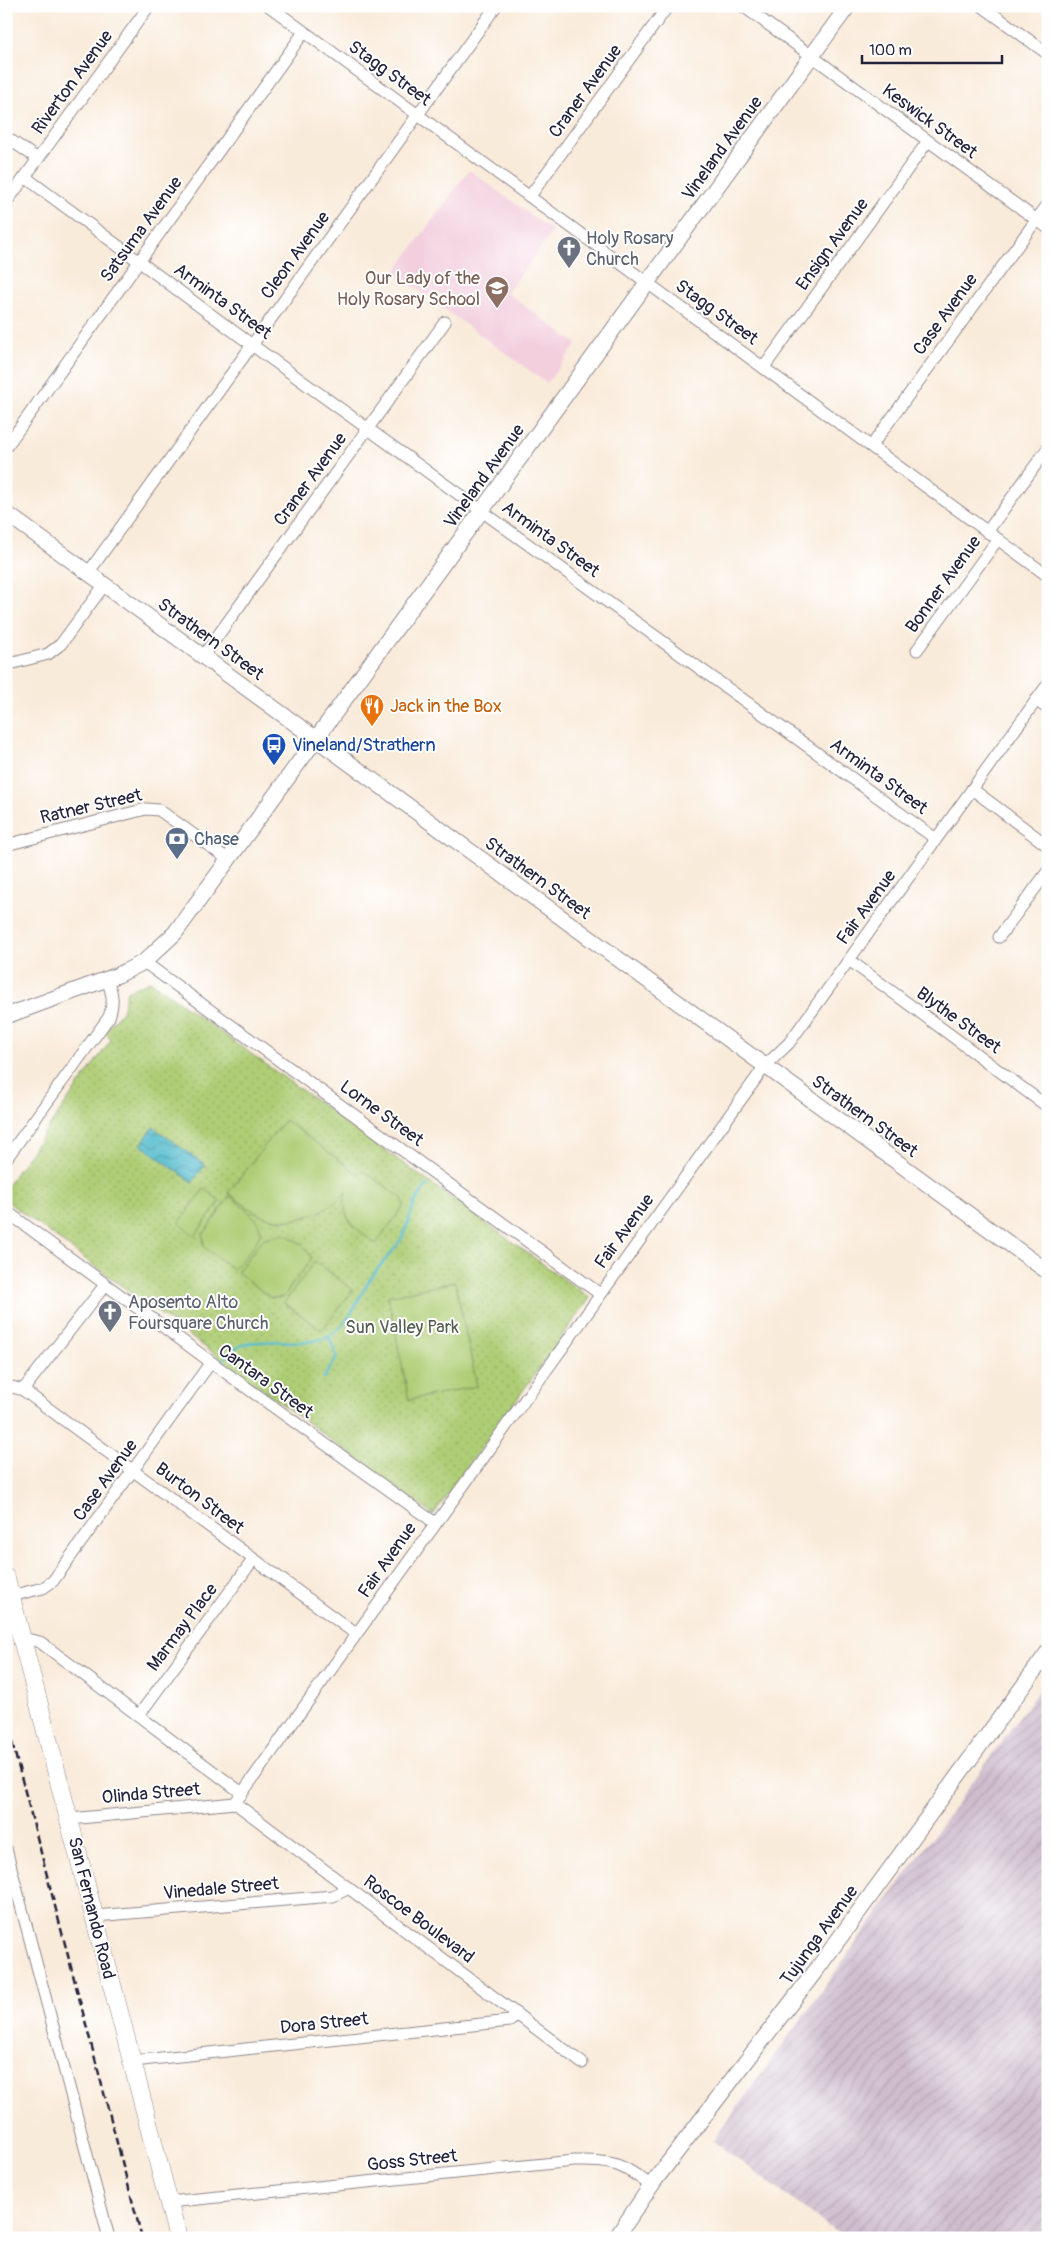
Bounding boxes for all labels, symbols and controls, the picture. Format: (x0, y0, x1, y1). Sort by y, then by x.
street label: Riverton Avenue (27, 25, 118, 139)
scale bar (862, 32, 1002, 64)
street label: Stagg Street (344, 36, 436, 112)
street label: Craner Avenue (544, 40, 627, 143)
text: 100 m (869, 41, 912, 60)
street label: Keswick Street (877, 79, 983, 164)
street label: Vineland Avenue (677, 92, 768, 205)
street label: Satsuma Avenue (95, 172, 188, 287)
street label: Ensign Avenue (791, 193, 874, 295)
street label: Cleon Avenue (256, 207, 335, 304)
place label: Holy Rosary Church (586, 227, 674, 271)
church icon: Holy Rosary Church (556, 235, 582, 269)
street label: Arminta Street (169, 258, 277, 345)
place label: Our Lady of the Holy Rosary School (337, 267, 480, 311)
street label: Case Avenue (908, 269, 983, 360)
school or university icon: Our Lady of the Holy Rosary School (484, 275, 510, 309)
street label: Stagg Street (671, 275, 763, 351)
street label: Vineland Avenue (439, 420, 530, 533)
street label: Craner Avenue (269, 428, 352, 531)
street label: Arminta Street (497, 496, 605, 583)
street label: Bonner Avenue (900, 531, 986, 637)
street label: Strathern Street (153, 593, 269, 686)
restaurant icon: Jack in the Box (359, 693, 385, 727)
place label: Jack in the Box (390, 695, 502, 718)
bus stop icon: Vineland/Strathern (261, 732, 287, 766)
street label: Arminta Street (825, 733, 933, 820)
place label: Vineland/Strathern (292, 734, 436, 757)
street label: Ratner Street (38, 783, 145, 829)
bank icon: Chase (164, 826, 190, 860)
place label: Chase (194, 828, 239, 851)
street label: Strathern Street (480, 832, 596, 925)
street label: Fair Avenue (832, 865, 901, 949)
street label: Blythe Street (912, 982, 1006, 1059)
street label: Strathern Street (807, 1070, 923, 1163)
street label: Lorne Street (335, 1075, 429, 1152)
street label: Fair Avenue (590, 1189, 659, 1273)
place label: Aposento Alto Foursquare Church (128, 1291, 268, 1335)
church icon: Aposento Alto Foursquare Church (97, 1299, 123, 1333)
park label: Sun Valley Park (345, 1316, 459, 1339)
street label: Cantara Street (214, 1339, 318, 1424)
street label: Case Avenue (68, 1435, 143, 1526)
street label: Burton Street (151, 1458, 249, 1540)
street label: Fair Avenue (353, 1518, 422, 1603)
street label: Marmay Place (142, 1579, 223, 1676)
street label: Olinda Street (101, 1778, 202, 1809)
street label: San Fernando Road (63, 1835, 120, 1982)
street label: Roscoe Boulevard (359, 1870, 479, 1969)
street label: Vinedale Street (162, 1872, 281, 1905)
street label: Tujunga Avenue (775, 1881, 864, 1990)
street label: Dora Street (279, 2007, 370, 2040)
street label: Goss Street (366, 2144, 459, 2177)

